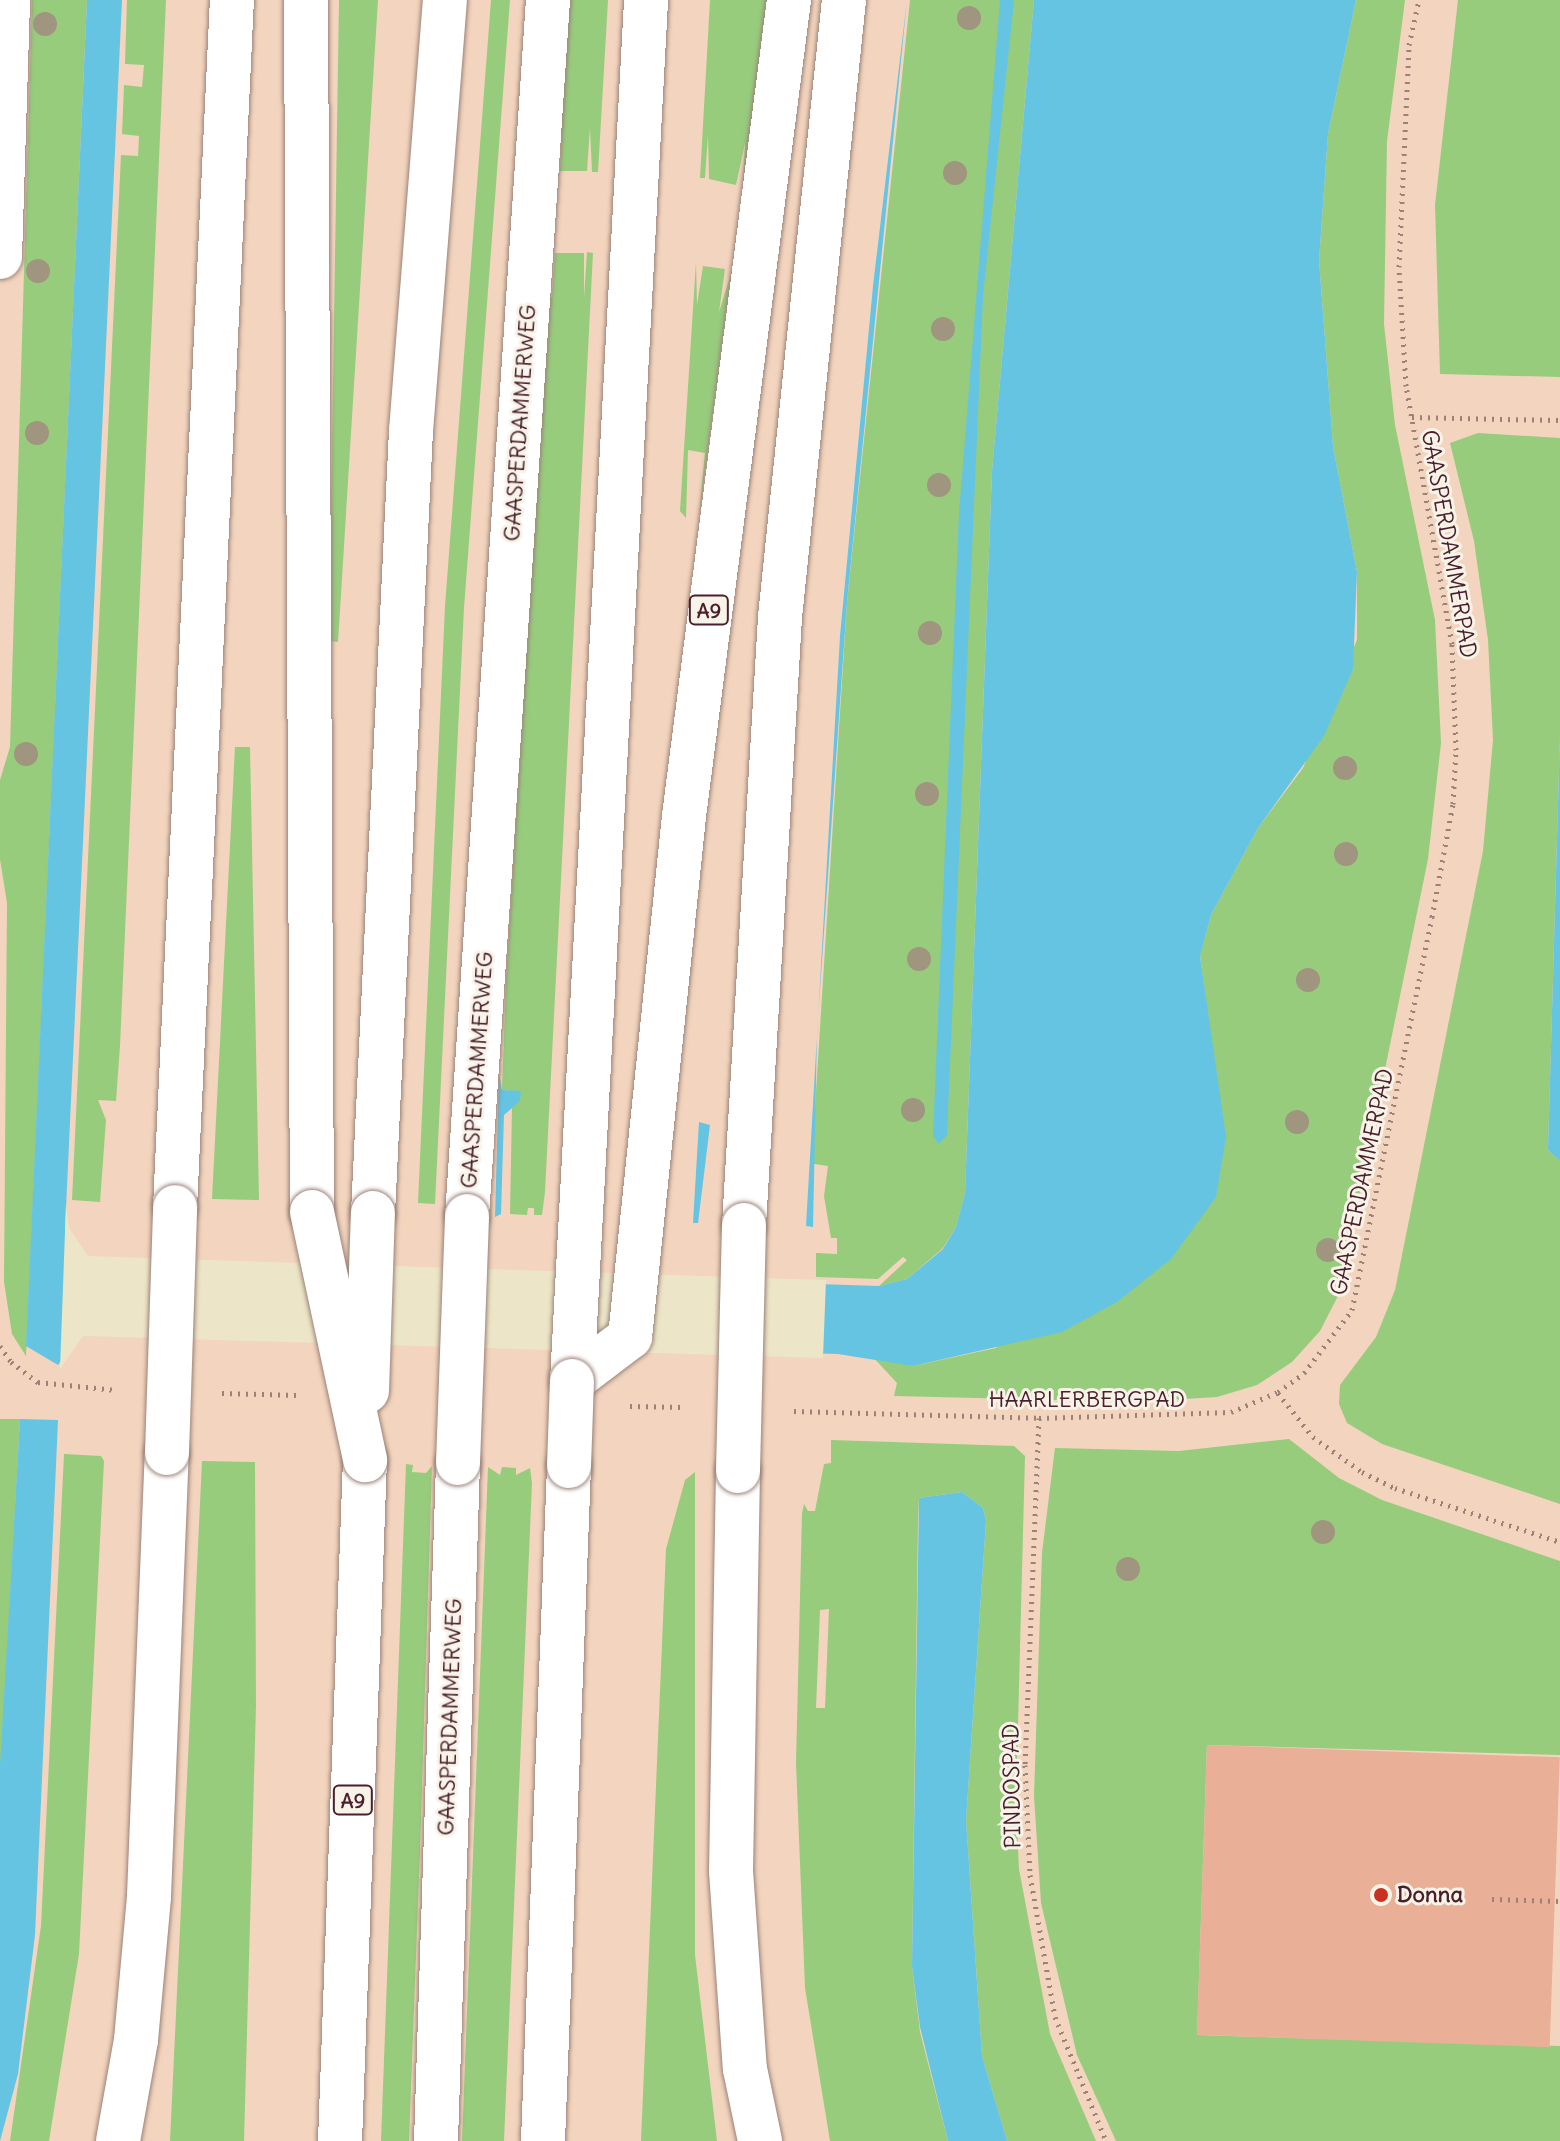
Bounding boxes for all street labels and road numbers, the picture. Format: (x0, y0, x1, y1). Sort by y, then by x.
street label: GAASPERDAMMERWEG (499, 304, 541, 542)
street label: GAASPERDAMMERPAD (1416, 428, 1482, 660)
road number: A9 (687, 594, 731, 626)
street label: GAASPERDAMMERWEG (456, 951, 498, 1189)
street label: GAASPERDAMMERPAD (1325, 1066, 1399, 1298)
street label: HAARLERBERGPAD (989, 1387, 1185, 1413)
street label: GAASPERDAMMERWEG (433, 1598, 467, 1836)
street label: PINDOSPAD (998, 1723, 1026, 1849)
road number: A9 (331, 1784, 375, 1816)

